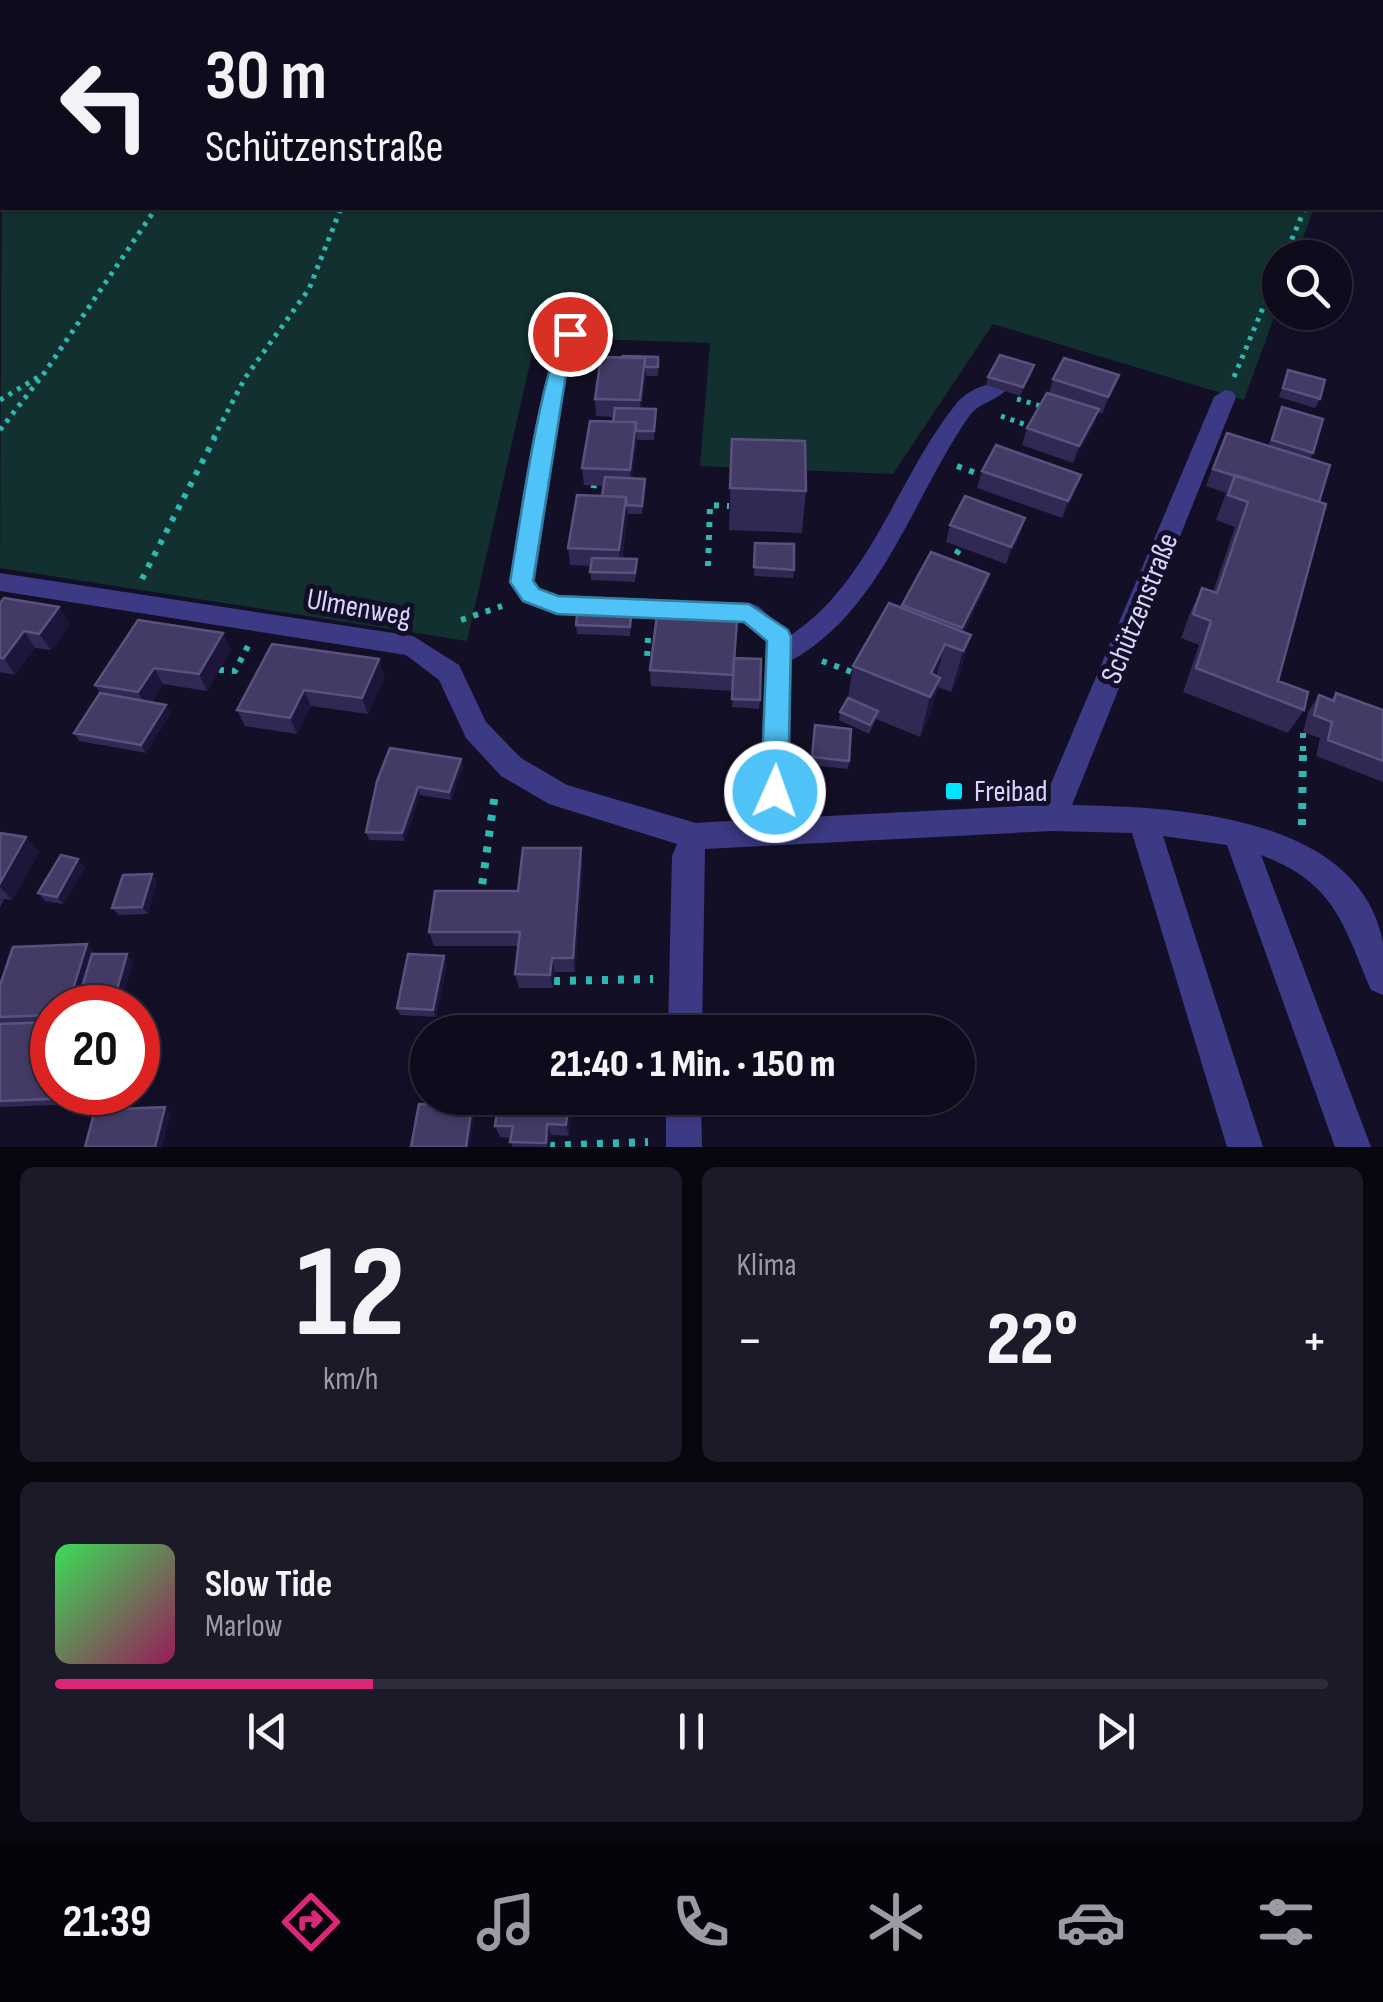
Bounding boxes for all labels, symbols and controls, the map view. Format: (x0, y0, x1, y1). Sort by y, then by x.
text: 30 m (205, 35, 327, 119)
icon: left (40, 40, 170, 170)
text: Schützenstraße (205, 120, 444, 175)
map controls (1262, 240, 1352, 330)
button: search (1262, 240, 1352, 330)
pin (528, 292, 613, 377)
icon: arrive (543, 307, 598, 362)
street label: Schützenstraße (1093, 528, 1186, 689)
street label: Ulmenweg (304, 581, 414, 635)
position arrow (723, 740, 827, 844)
place label: Freibad (974, 774, 1048, 810)
marker: Freibad (943, 780, 965, 802)
speed limit sign: 20 (30, 985, 160, 1115)
text: 21:40 · 1 Min. · 150 m (550, 1042, 835, 1087)
text: 12 (296, 1217, 405, 1373)
text: Klima (737, 1246, 797, 1285)
text: 22° (986, 1295, 1078, 1386)
text: − (737, 1308, 763, 1375)
text: + (1301, 1308, 1328, 1375)
text: km/h (323, 1360, 378, 1399)
text: Slow Tide (205, 1562, 332, 1607)
text: Marlow (205, 1607, 283, 1646)
icon: previous (240, 1704, 295, 1759)
icon: pause (664, 1704, 719, 1759)
icon: next (1088, 1704, 1143, 1759)
icon: directions (276, 1887, 346, 1957)
icon: music (471, 1887, 541, 1957)
icon: phone (666, 1887, 736, 1957)
icon: climate (861, 1887, 931, 1957)
icon: car (1056, 1887, 1126, 1957)
icon: filters (1251, 1887, 1321, 1957)
text: 21:39 (62, 1895, 151, 1950)

